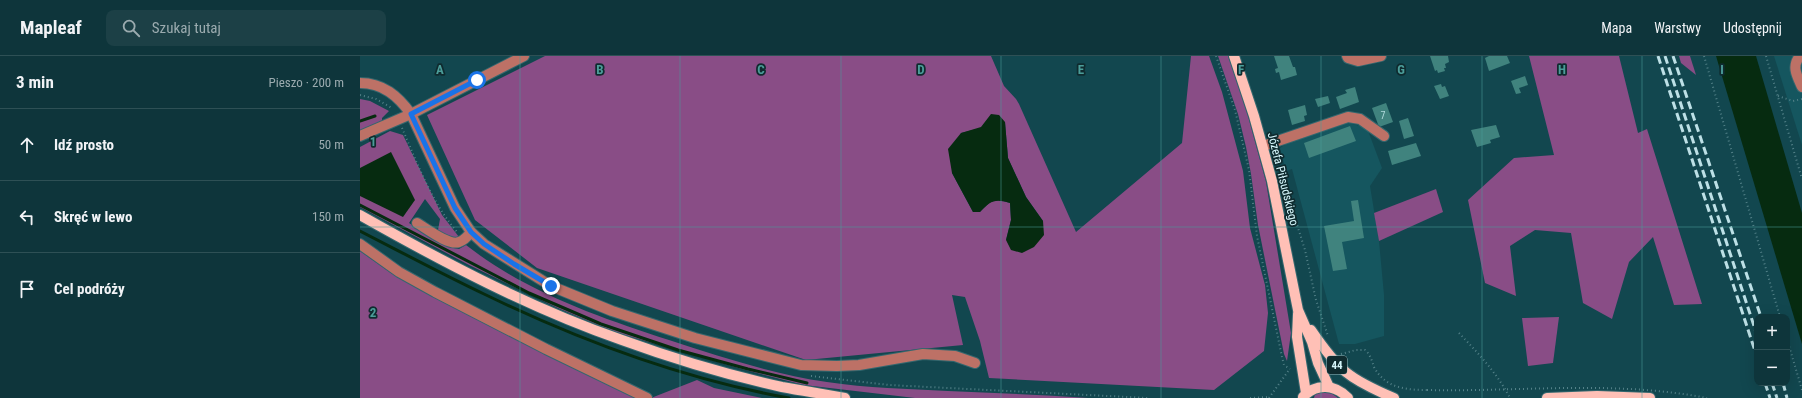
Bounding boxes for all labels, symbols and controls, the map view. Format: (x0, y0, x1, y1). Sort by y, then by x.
search box (106, 10, 386, 46)
text: Mapleaf (20, 16, 82, 39)
icon: search (120, 17, 142, 39)
text: Szukaj tutaj (152, 19, 221, 37)
text: Mapa (1601, 20, 1632, 36)
text: Warstwy (1654, 20, 1701, 36)
text: Udostępnij (1723, 20, 1782, 36)
text: A (436, 62, 444, 77)
text: B (596, 62, 604, 77)
text: C (757, 62, 765, 77)
text: D (917, 62, 925, 77)
text: E (1078, 62, 1085, 77)
text: F (1238, 62, 1244, 77)
text: G (1397, 62, 1405, 77)
text: H (1558, 62, 1566, 77)
text: I (1720, 62, 1724, 77)
route start (468, 71, 486, 89)
text: 3 min (16, 72, 54, 92)
text: Pieszo · 200 m (269, 75, 344, 90)
house number: 7 (1381, 110, 1386, 121)
street label: Józefa Piłsudskiego (1265, 131, 1301, 227)
icon: ahead (16, 134, 38, 156)
text: 1 (370, 134, 376, 149)
text: Idź prosto (54, 136, 114, 154)
text: 50 m (318, 137, 344, 152)
icon: left (16, 206, 38, 228)
text: Skręć w lewo (54, 208, 133, 226)
text: 150 m (312, 209, 344, 224)
route end (542, 277, 560, 295)
icon: arrive (16, 278, 38, 300)
text: Cel podróży (54, 280, 125, 298)
text: 2 (370, 305, 377, 320)
map controls (1754, 314, 1790, 386)
button: + (1754, 314, 1790, 350)
button: − (1754, 350, 1790, 386)
road number: 44 (1327, 356, 1347, 374)

